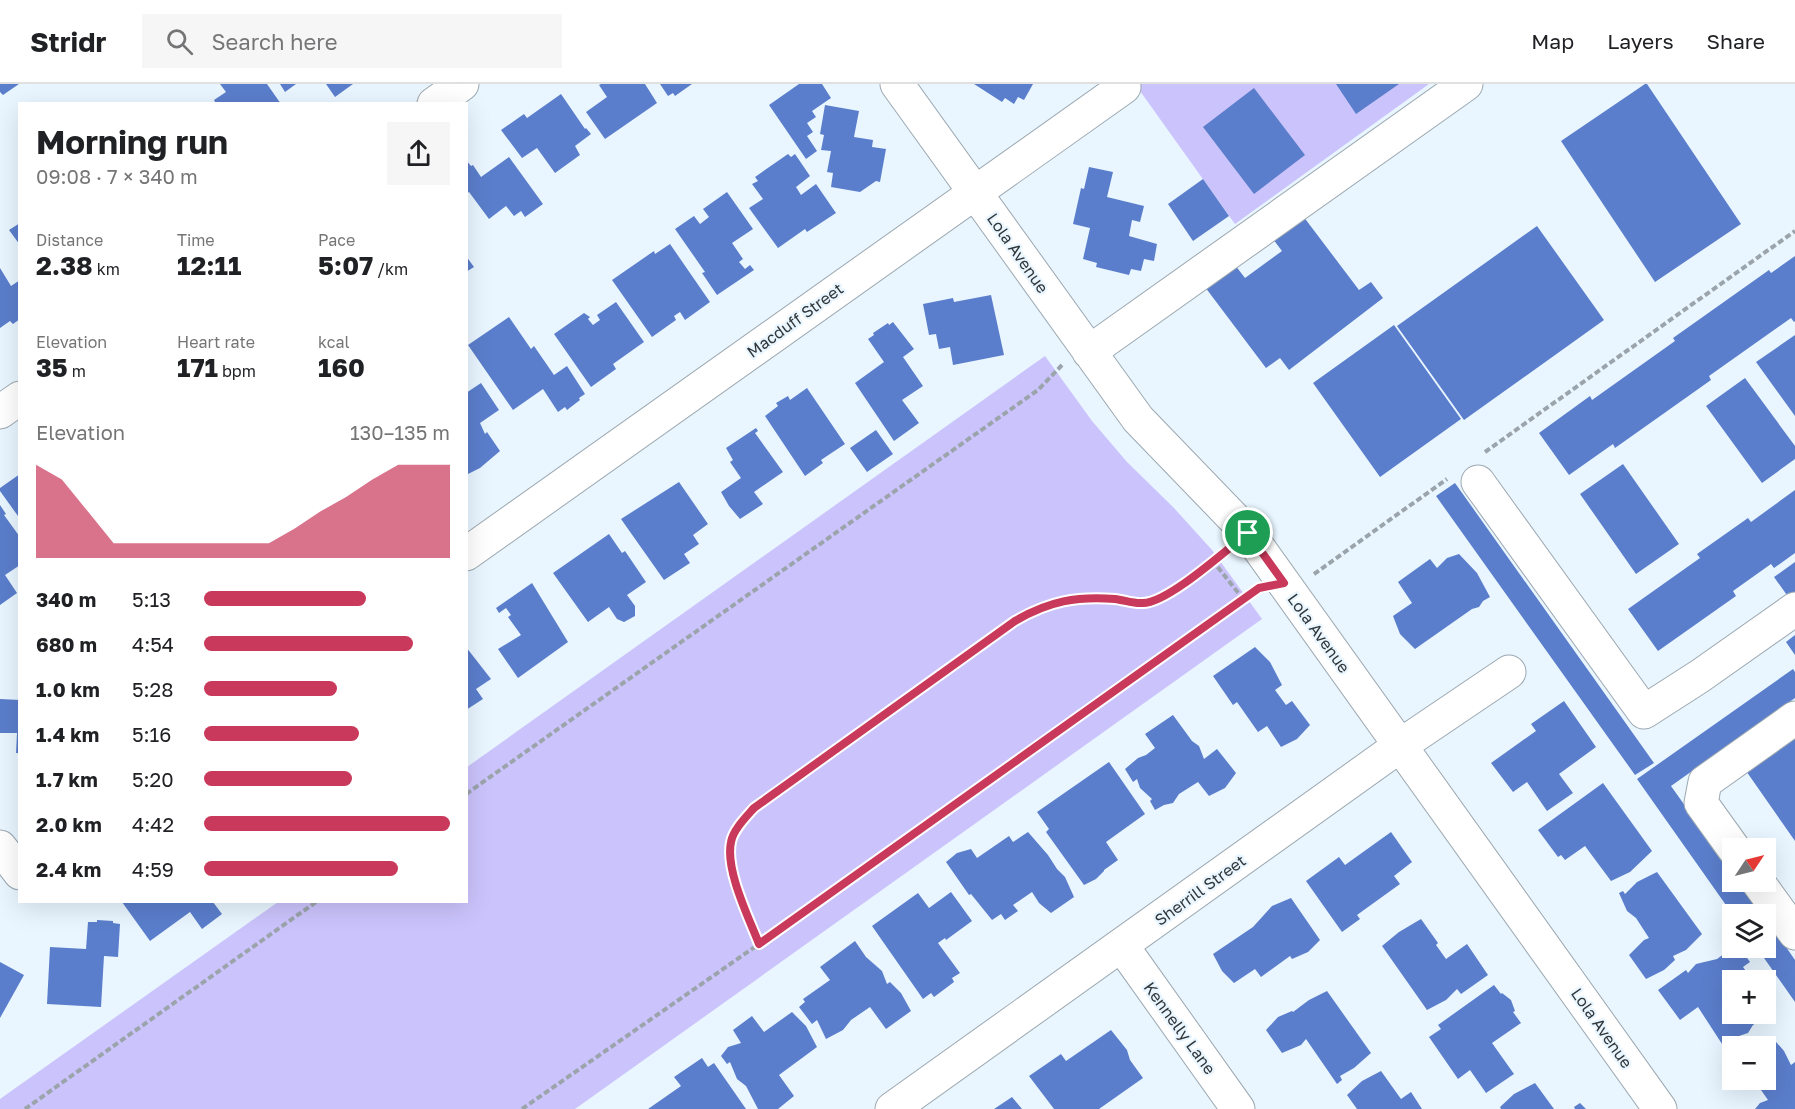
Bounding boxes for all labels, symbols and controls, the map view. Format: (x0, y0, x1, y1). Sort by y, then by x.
search box (142, 14, 562, 68)
text: Stridr (30, 25, 106, 58)
icon: search (163, 25, 196, 58)
text: Search here (211, 28, 337, 55)
text: Map (1531, 28, 1574, 54)
text: Layers (1607, 28, 1674, 54)
text: Share (1707, 28, 1765, 54)
text: Morning run (36, 122, 228, 161)
button: share (387, 122, 450, 185)
text: 09:08 · 7 × 340 m (36, 164, 198, 188)
street label: Lola Avenue (983, 209, 1053, 297)
text: Distance (36, 230, 103, 250)
text: Time (177, 230, 215, 250)
text: Pace (318, 230, 355, 250)
text: 2.38 (36, 250, 93, 281)
text: 12:11 (177, 250, 241, 281)
text: 5:07 (318, 250, 373, 281)
text: km (93, 259, 120, 279)
text: /km (373, 259, 408, 279)
street label: Macduff Street (743, 278, 847, 362)
text: Elevation (36, 332, 107, 352)
text: Heart rate (177, 332, 255, 352)
text: kcal (318, 332, 350, 352)
text: 35 (36, 352, 68, 383)
text: 171 (177, 352, 218, 383)
text: 160 (318, 352, 365, 383)
text: m (68, 361, 86, 381)
text: bpm (218, 361, 256, 381)
text: Elevation (36, 420, 125, 444)
text: 130–135 m (350, 420, 450, 444)
pin (1222, 507, 1273, 558)
icon: arrive (1231, 516, 1264, 549)
text: 340 m (36, 587, 96, 611)
text: 5:13 (132, 587, 171, 611)
street label: Lola Avenue (1284, 589, 1354, 677)
text: 680 m (36, 632, 97, 656)
text: 4:54 (132, 632, 174, 656)
text: 1.0 km (36, 677, 100, 701)
text: 5:28 (132, 677, 173, 701)
text: 1.4 km (36, 722, 99, 746)
text: 5:16 (132, 722, 171, 746)
text: 1.7 km (36, 767, 98, 791)
text: 5:20 (132, 767, 174, 791)
text: 2.0 km (36, 812, 102, 836)
text: 4:42 (132, 812, 174, 836)
north arrow (1722, 838, 1776, 892)
map controls (1722, 838, 1776, 1090)
street label: Sherrill Street (1151, 850, 1249, 930)
text: 2.4 km (36, 857, 101, 881)
text: 4:59 (132, 857, 174, 881)
button: layers (1722, 904, 1776, 958)
button: + (1722, 970, 1776, 1024)
street label: Kennelly Lane (1140, 978, 1220, 1078)
street label: Lola Avenue (1567, 984, 1637, 1072)
button: − (1722, 1036, 1776, 1090)

